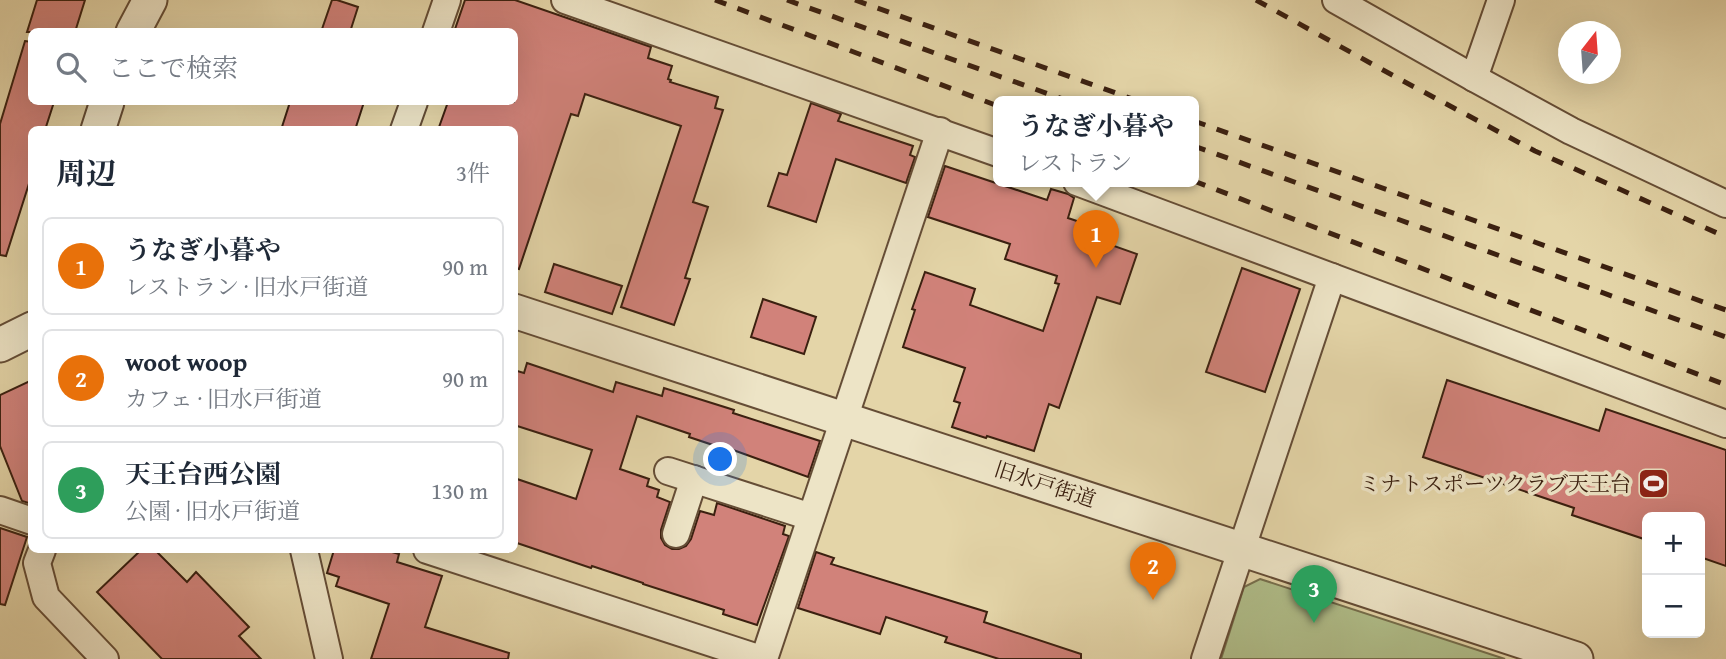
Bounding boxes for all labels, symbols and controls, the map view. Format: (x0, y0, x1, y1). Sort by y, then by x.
north arrow (1558, 21, 1621, 84)
search box (28, 28, 518, 105)
icon: search (52, 48, 90, 86)
text: ここで検索 (108, 48, 238, 87)
popup (993, 96, 1199, 187)
text: うなぎ小暮や (1018, 106, 1174, 145)
text: レストラン (1018, 146, 1132, 179)
text: 周辺 (56, 151, 116, 195)
text: 3件 (456, 156, 490, 189)
pin: 1 (1073, 210, 1119, 268)
text: うなぎ小暮や (125, 230, 281, 269)
text: 1 (75, 250, 87, 283)
text: 90 m (442, 250, 488, 283)
text: レストラン · 旧水戸街道 (125, 270, 368, 303)
text: woot woop (125, 342, 247, 381)
text: 2 (75, 362, 87, 395)
text: 90 m (442, 362, 488, 395)
text: カフェ · 旧水戸街道 (125, 382, 322, 415)
your location (703, 442, 737, 476)
street label: 旧水戸街道 (990, 453, 1100, 515)
text: 天王台西公園 (125, 454, 281, 493)
sports icon: ミナトスポーツクラブ天王台 (1637, 466, 1671, 500)
place label: ミナトスポーツクラブ天王台 (1359, 468, 1631, 499)
text: 3 (75, 474, 87, 507)
text: 130 m (431, 474, 488, 507)
text: 公園 · 旧水戸街道 (125, 494, 300, 527)
map controls (1642, 512, 1705, 638)
button: + (1642, 512, 1705, 575)
pin: 2 (1130, 542, 1176, 600)
pin: 3 (1291, 565, 1337, 623)
button: − (1642, 575, 1705, 638)

